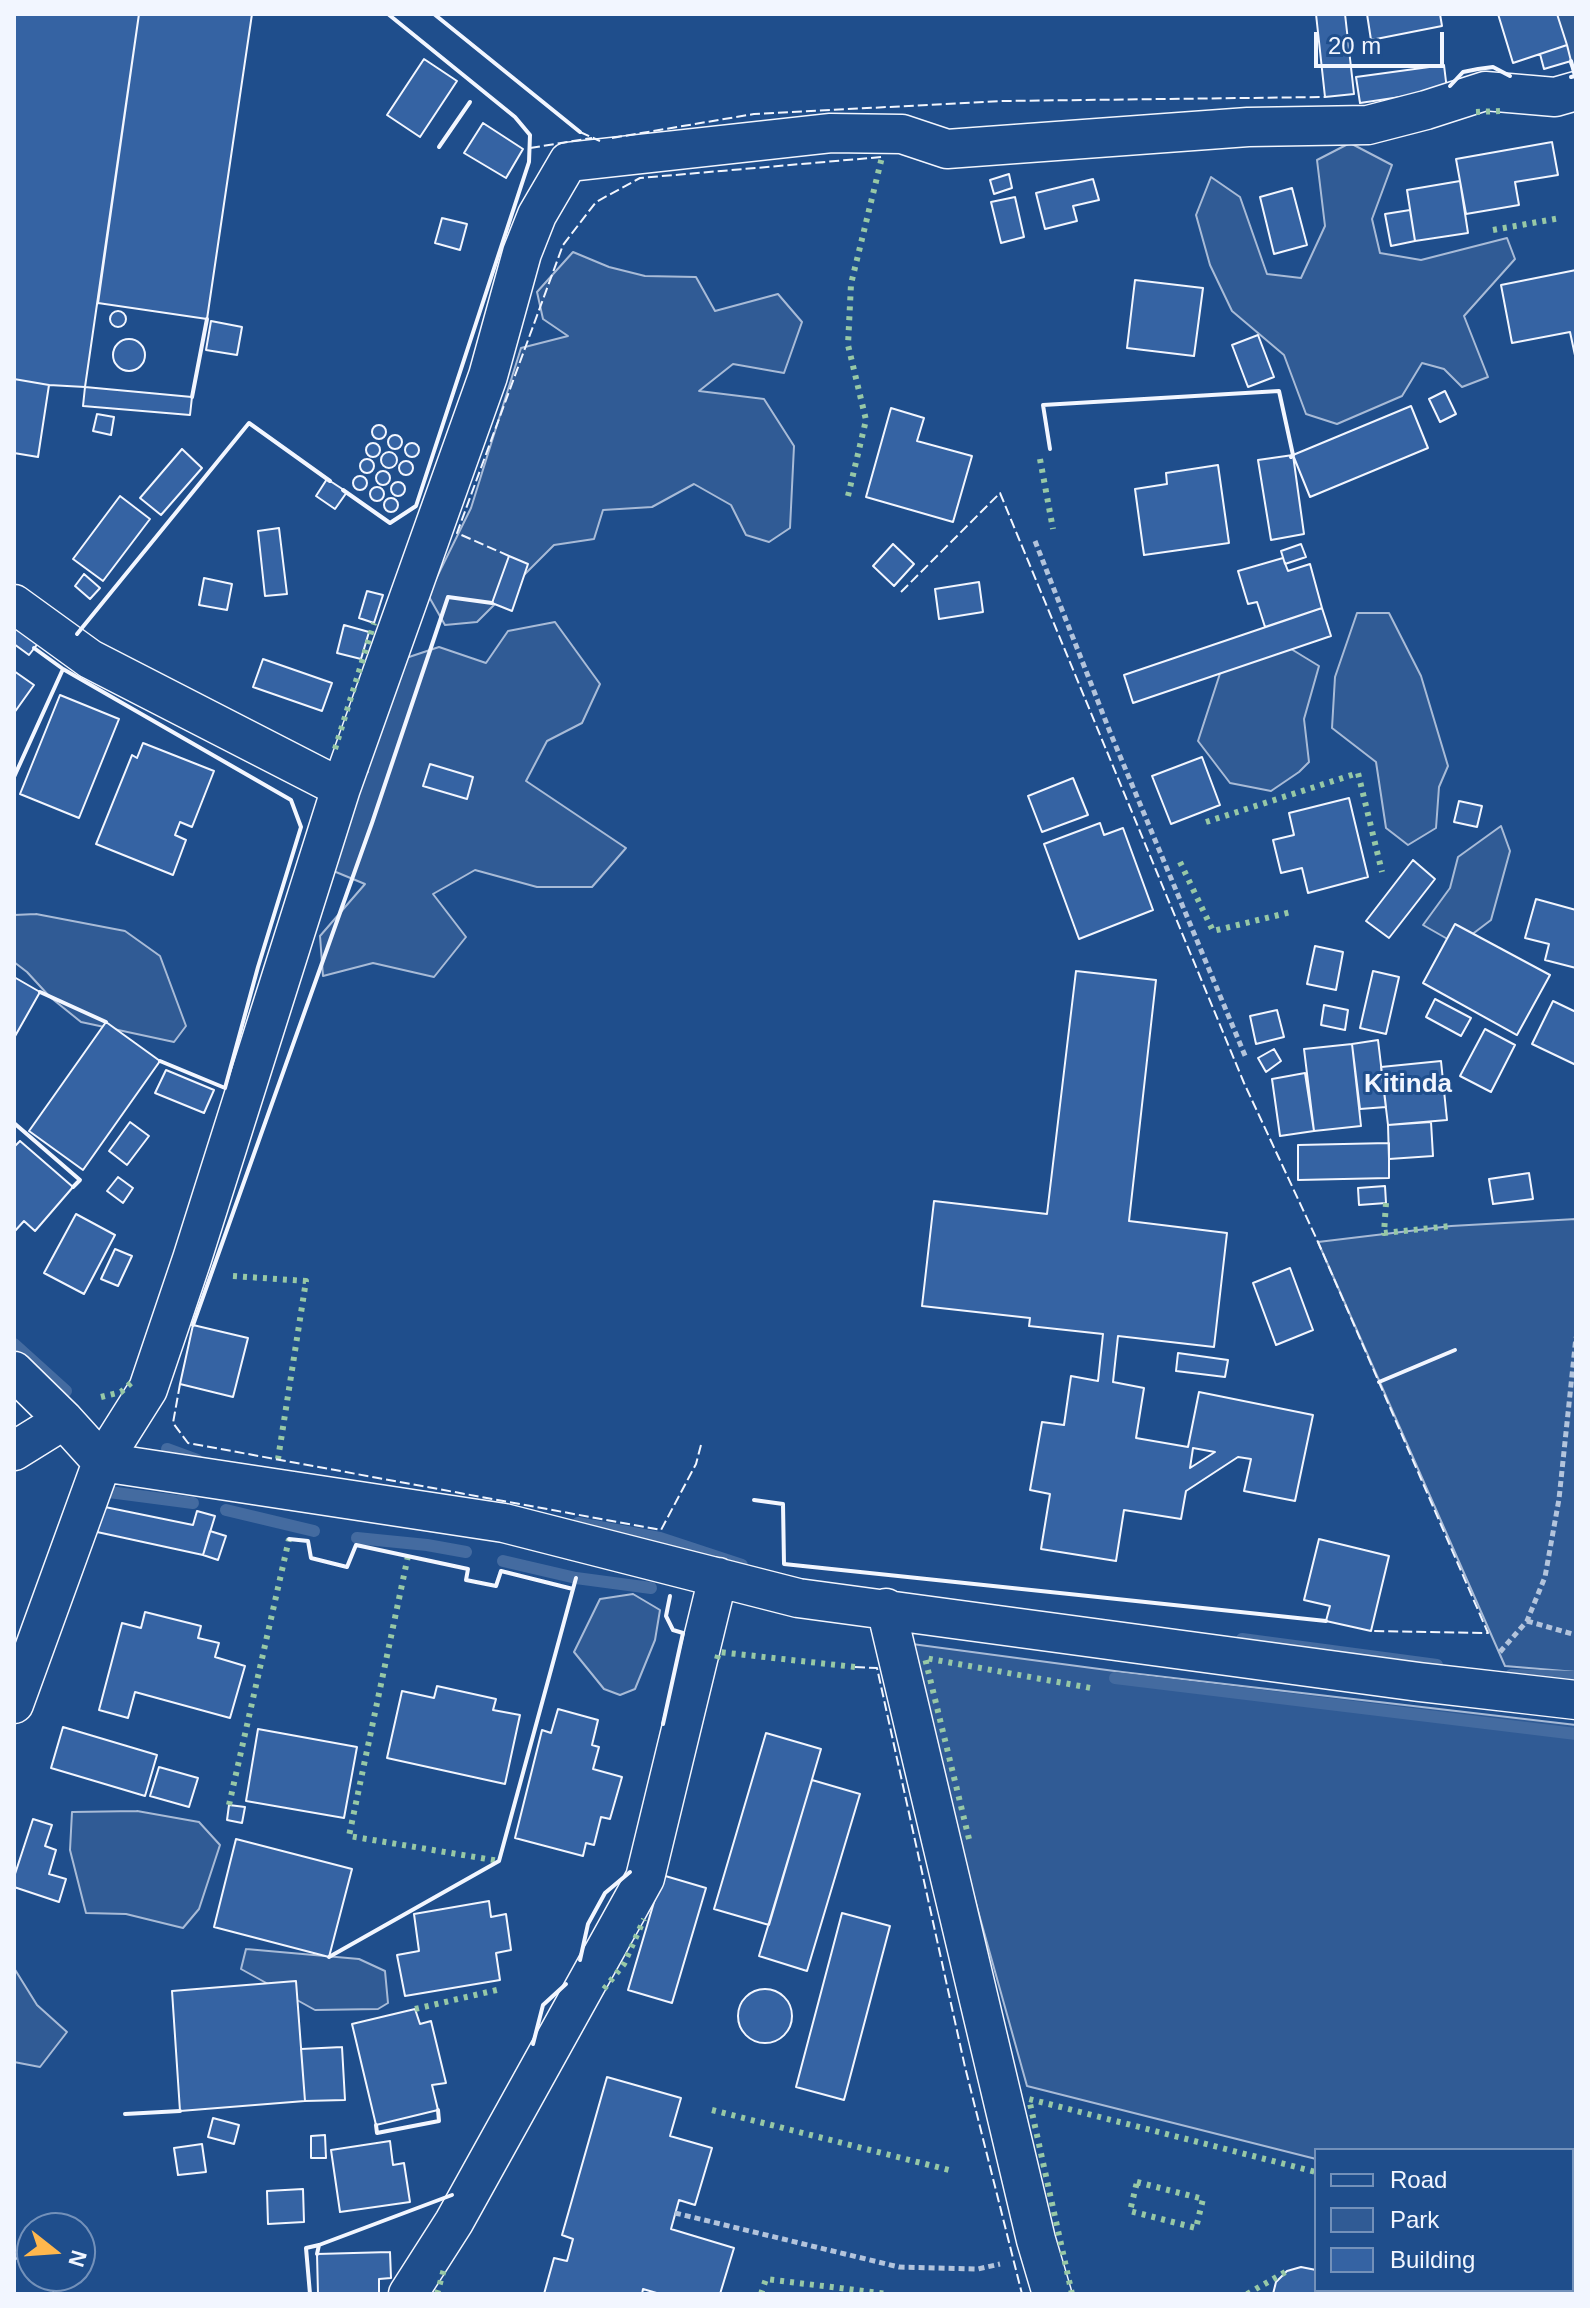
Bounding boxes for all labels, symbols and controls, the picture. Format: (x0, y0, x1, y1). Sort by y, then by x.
scale bar (1318, 16, 1448, 66)
text: 20 m (1328, 32, 1381, 59)
district label: Kitinda (1364, 1069, 1452, 1101)
legend (1314, 2148, 1574, 2292)
text: Road (1390, 2166, 1447, 2193)
text: Park (1390, 2206, 1439, 2233)
north arrow (16, 2212, 96, 2292)
text: Building (1390, 2246, 1475, 2273)
text: N (63, 2247, 92, 2270)

